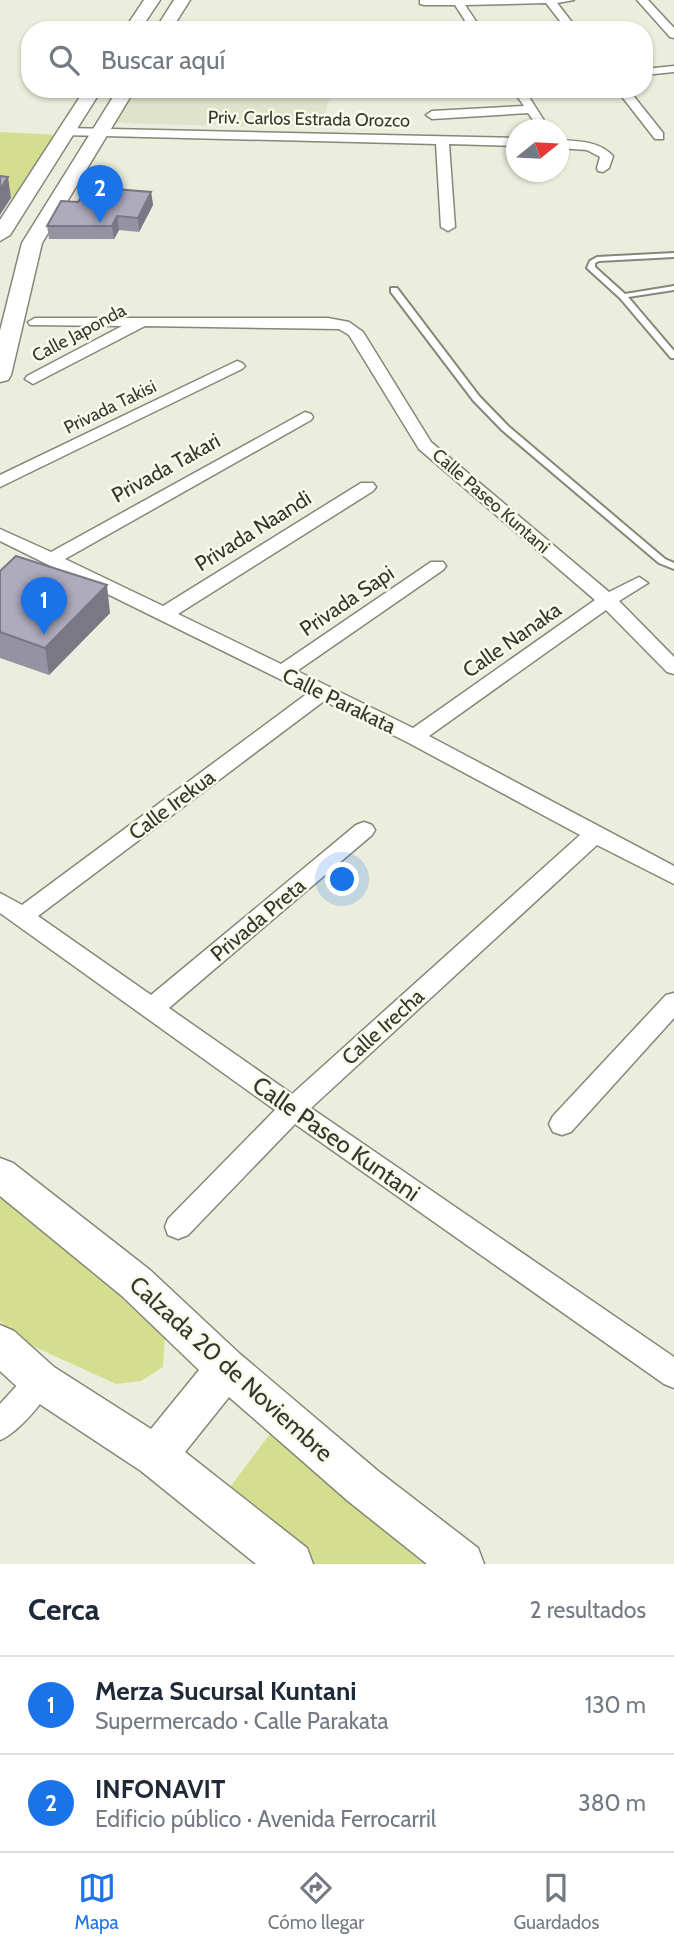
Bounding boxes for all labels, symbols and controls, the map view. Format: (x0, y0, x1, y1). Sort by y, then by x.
search box (21, 21, 653, 98)
icon: search (45, 41, 83, 79)
text: Buscar aquí (101, 44, 225, 76)
street label: Priv. Carlos Estrada Orozco (208, 106, 410, 132)
north arrow (506, 119, 569, 182)
pin: 2 (77, 165, 123, 223)
street label: Calle Japonda (28, 299, 130, 367)
street label: Privada Takisi (60, 375, 160, 439)
street label: Privada Takari (107, 428, 224, 508)
street label: Calle Paseo Kuntani (428, 444, 554, 558)
street label: Privada Naandi (190, 485, 315, 576)
street label: Privada Sapi (295, 560, 399, 641)
pin: 1 (21, 577, 67, 635)
street label: Calle Nanaka (458, 597, 566, 683)
street label: Calle Parakata (278, 662, 400, 739)
street label: Calle Irekua (124, 764, 220, 845)
your location (325, 862, 359, 896)
street label: Privada Preta (205, 873, 310, 966)
street label: Calle Irecha (337, 983, 429, 1070)
street label: Calle Paseo Kuntani (247, 1070, 426, 1207)
street label: Calzada 20 de Noviembre (124, 1270, 339, 1468)
text: Cerca (28, 1591, 100, 1628)
text: 2 resultados (529, 1596, 646, 1624)
text: Merza Sucursal Kuntani (95, 1675, 357, 1707)
text: 1 (47, 1691, 55, 1719)
text: 130 m (585, 1691, 646, 1719)
text: Supermercado · Calle Parakata (95, 1707, 389, 1735)
text: INFONAVIT (95, 1773, 225, 1805)
text: 2 (45, 1789, 57, 1817)
text: 380 m (578, 1789, 646, 1817)
text: Edificio público · Avenida Ferrocarril (95, 1805, 436, 1833)
tab: Mapa (75, 1869, 119, 1934)
tab: Cómo llegar (268, 1869, 364, 1934)
tab: Guardados (513, 1869, 599, 1934)

